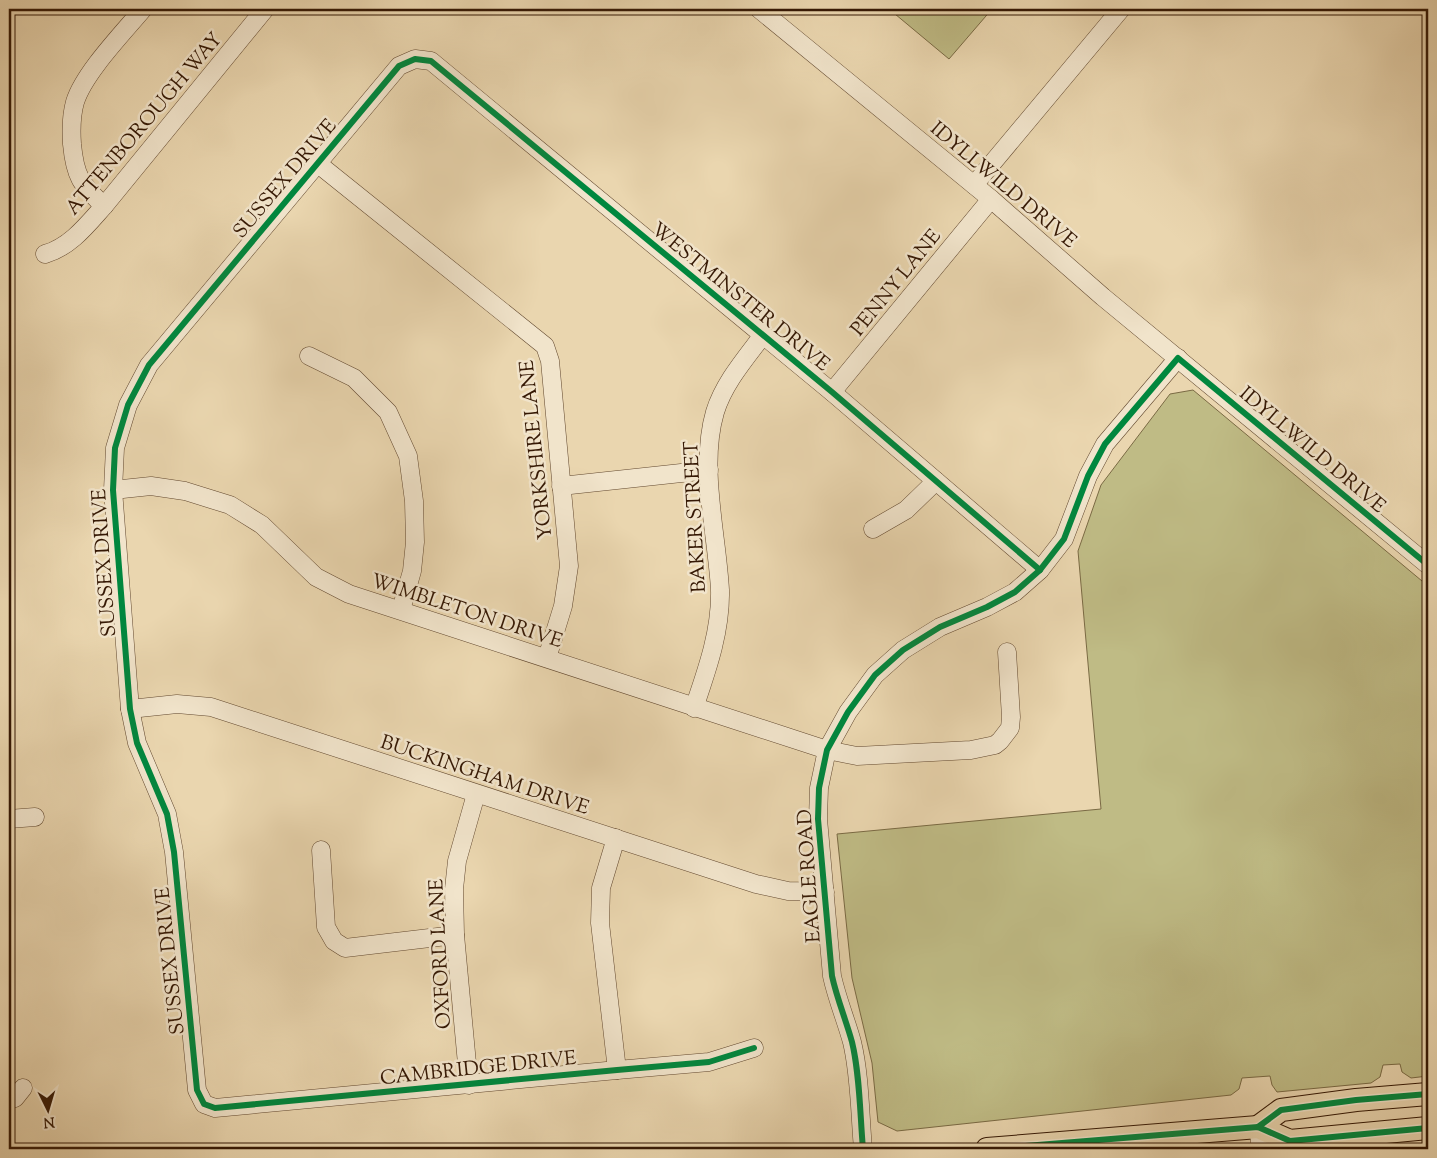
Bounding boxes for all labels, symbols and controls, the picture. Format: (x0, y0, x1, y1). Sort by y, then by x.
street label: ATTENBOROUGH WAY (60, 27, 230, 222)
street label: SUSSEX DRIVE (227, 113, 345, 246)
street label: IDYLLWILD DRIVE (923, 116, 1082, 256)
street label: WESTMINSTER DRIVE (644, 217, 835, 379)
street label: PENNY LANE (845, 224, 949, 343)
street label: YORKSHIRE LANE (514, 358, 561, 541)
street label: IDYLLWILD DRIVE (1232, 381, 1391, 521)
street label: BAKER STREET (678, 440, 715, 594)
street label: SUSSEX DRIVE (86, 488, 125, 638)
street label: WIMBLETON DRIVE (367, 568, 566, 657)
street label: BUCKINGHAM DRIVE (376, 729, 592, 824)
street label: EAGLE ROAD (791, 808, 830, 944)
street label: OXFORD LANE (423, 878, 460, 1030)
street label: SUSSEX DRIVE (149, 885, 194, 1036)
street label: CAMBRIDGE DRIVE (379, 1045, 578, 1094)
north arrow (22, 1086, 72, 1136)
text: N (43, 1111, 55, 1131)

